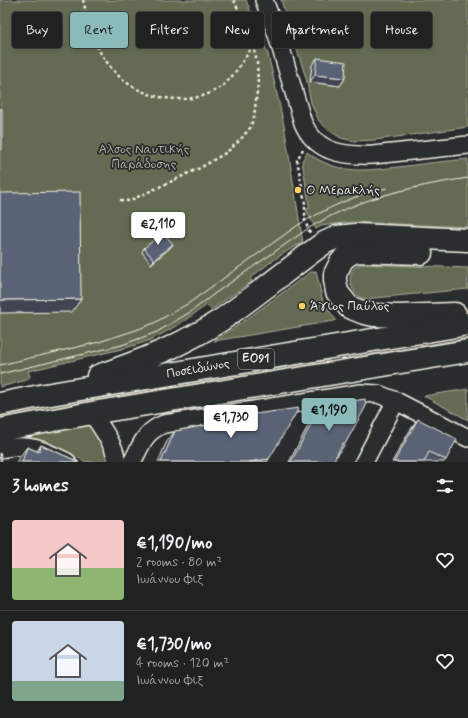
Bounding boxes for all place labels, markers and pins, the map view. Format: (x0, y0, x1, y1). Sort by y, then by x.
place label: Ο Μερακλής (306, 182, 380, 199)
marker: Ο Μερακλής (293, 185, 303, 195)
pin: €2,110 (125, 212, 191, 246)
place label: Άγιος Παύλος (310, 298, 390, 315)
marker: Άγιος Παύλος (297, 301, 307, 311)
pin: €1,190 (296, 398, 362, 432)
pin: €1,730 (198, 405, 264, 439)

